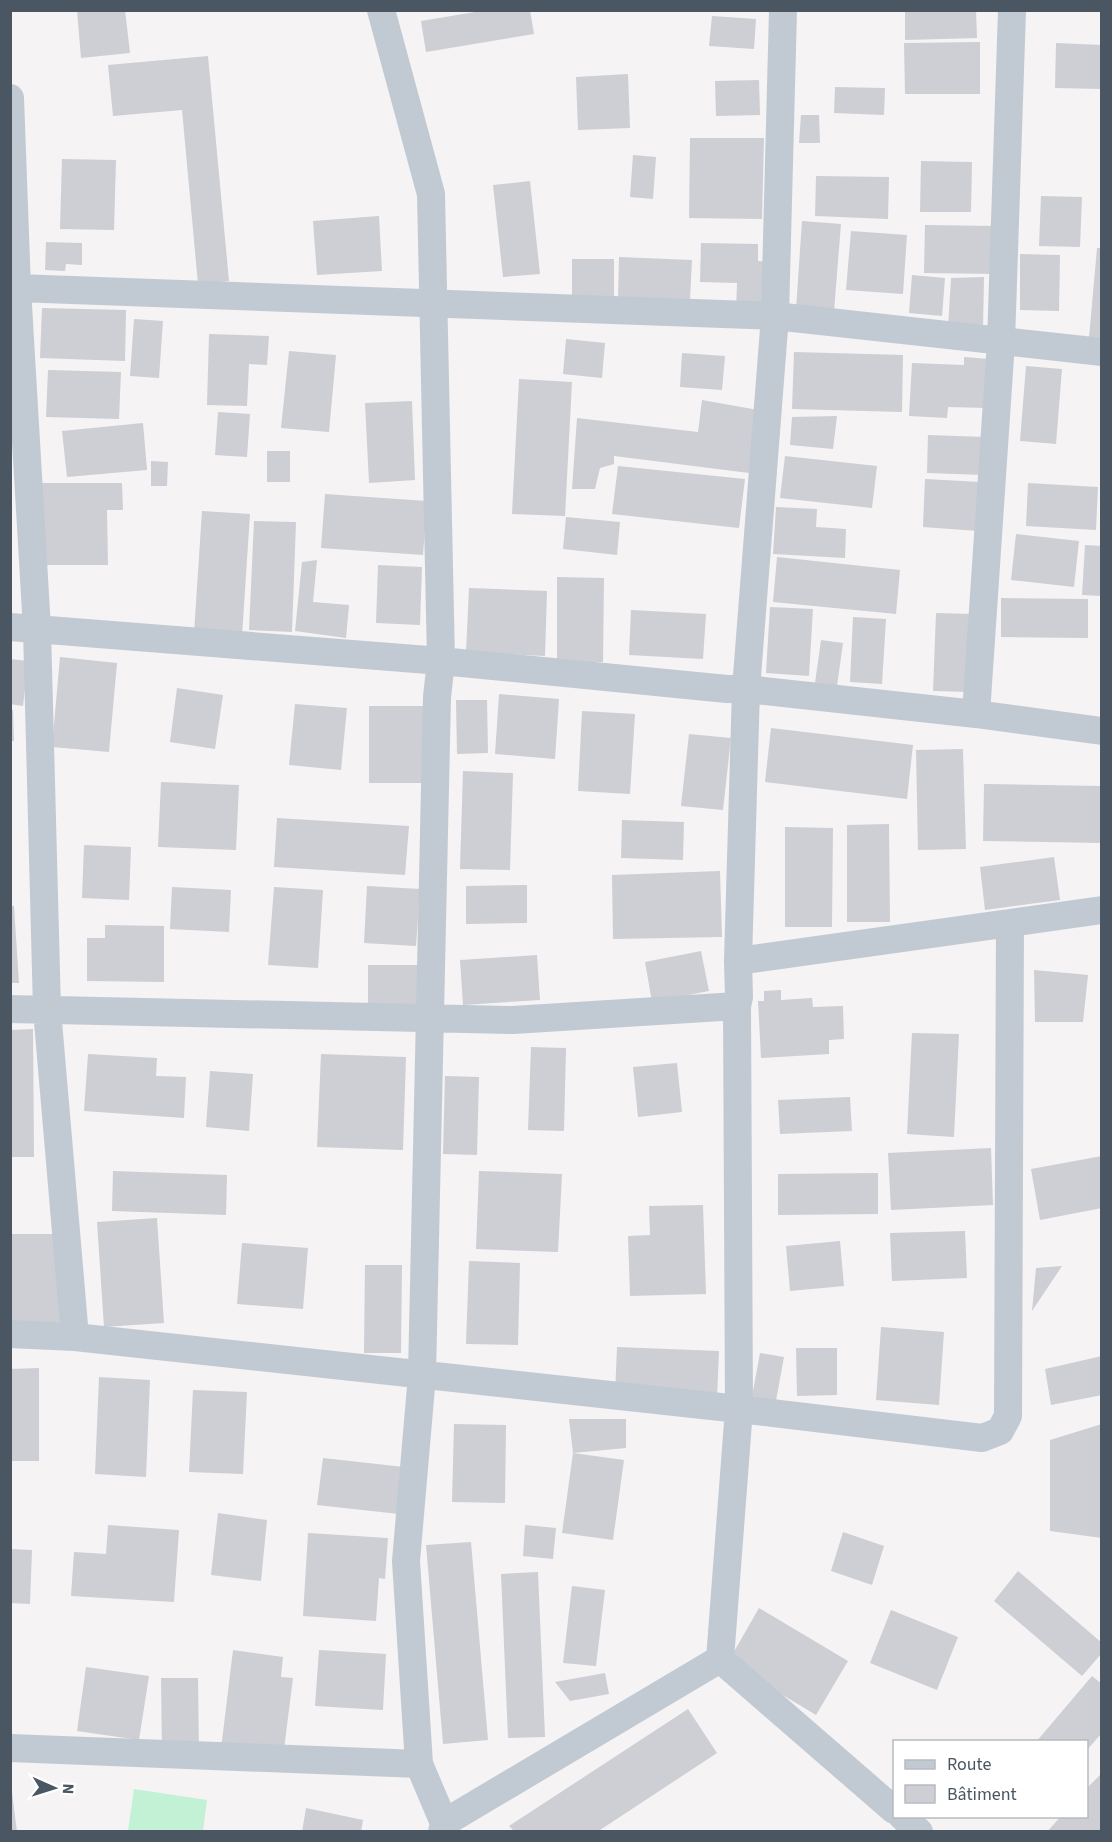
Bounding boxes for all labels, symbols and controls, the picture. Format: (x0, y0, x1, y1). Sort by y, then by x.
legend (893, 1740, 1088, 1818)
text: Route (947, 1752, 991, 1777)
north arrow (24, 1758, 84, 1818)
text: Bâtiment (947, 1782, 1017, 1807)
text: N (57, 1783, 79, 1795)

